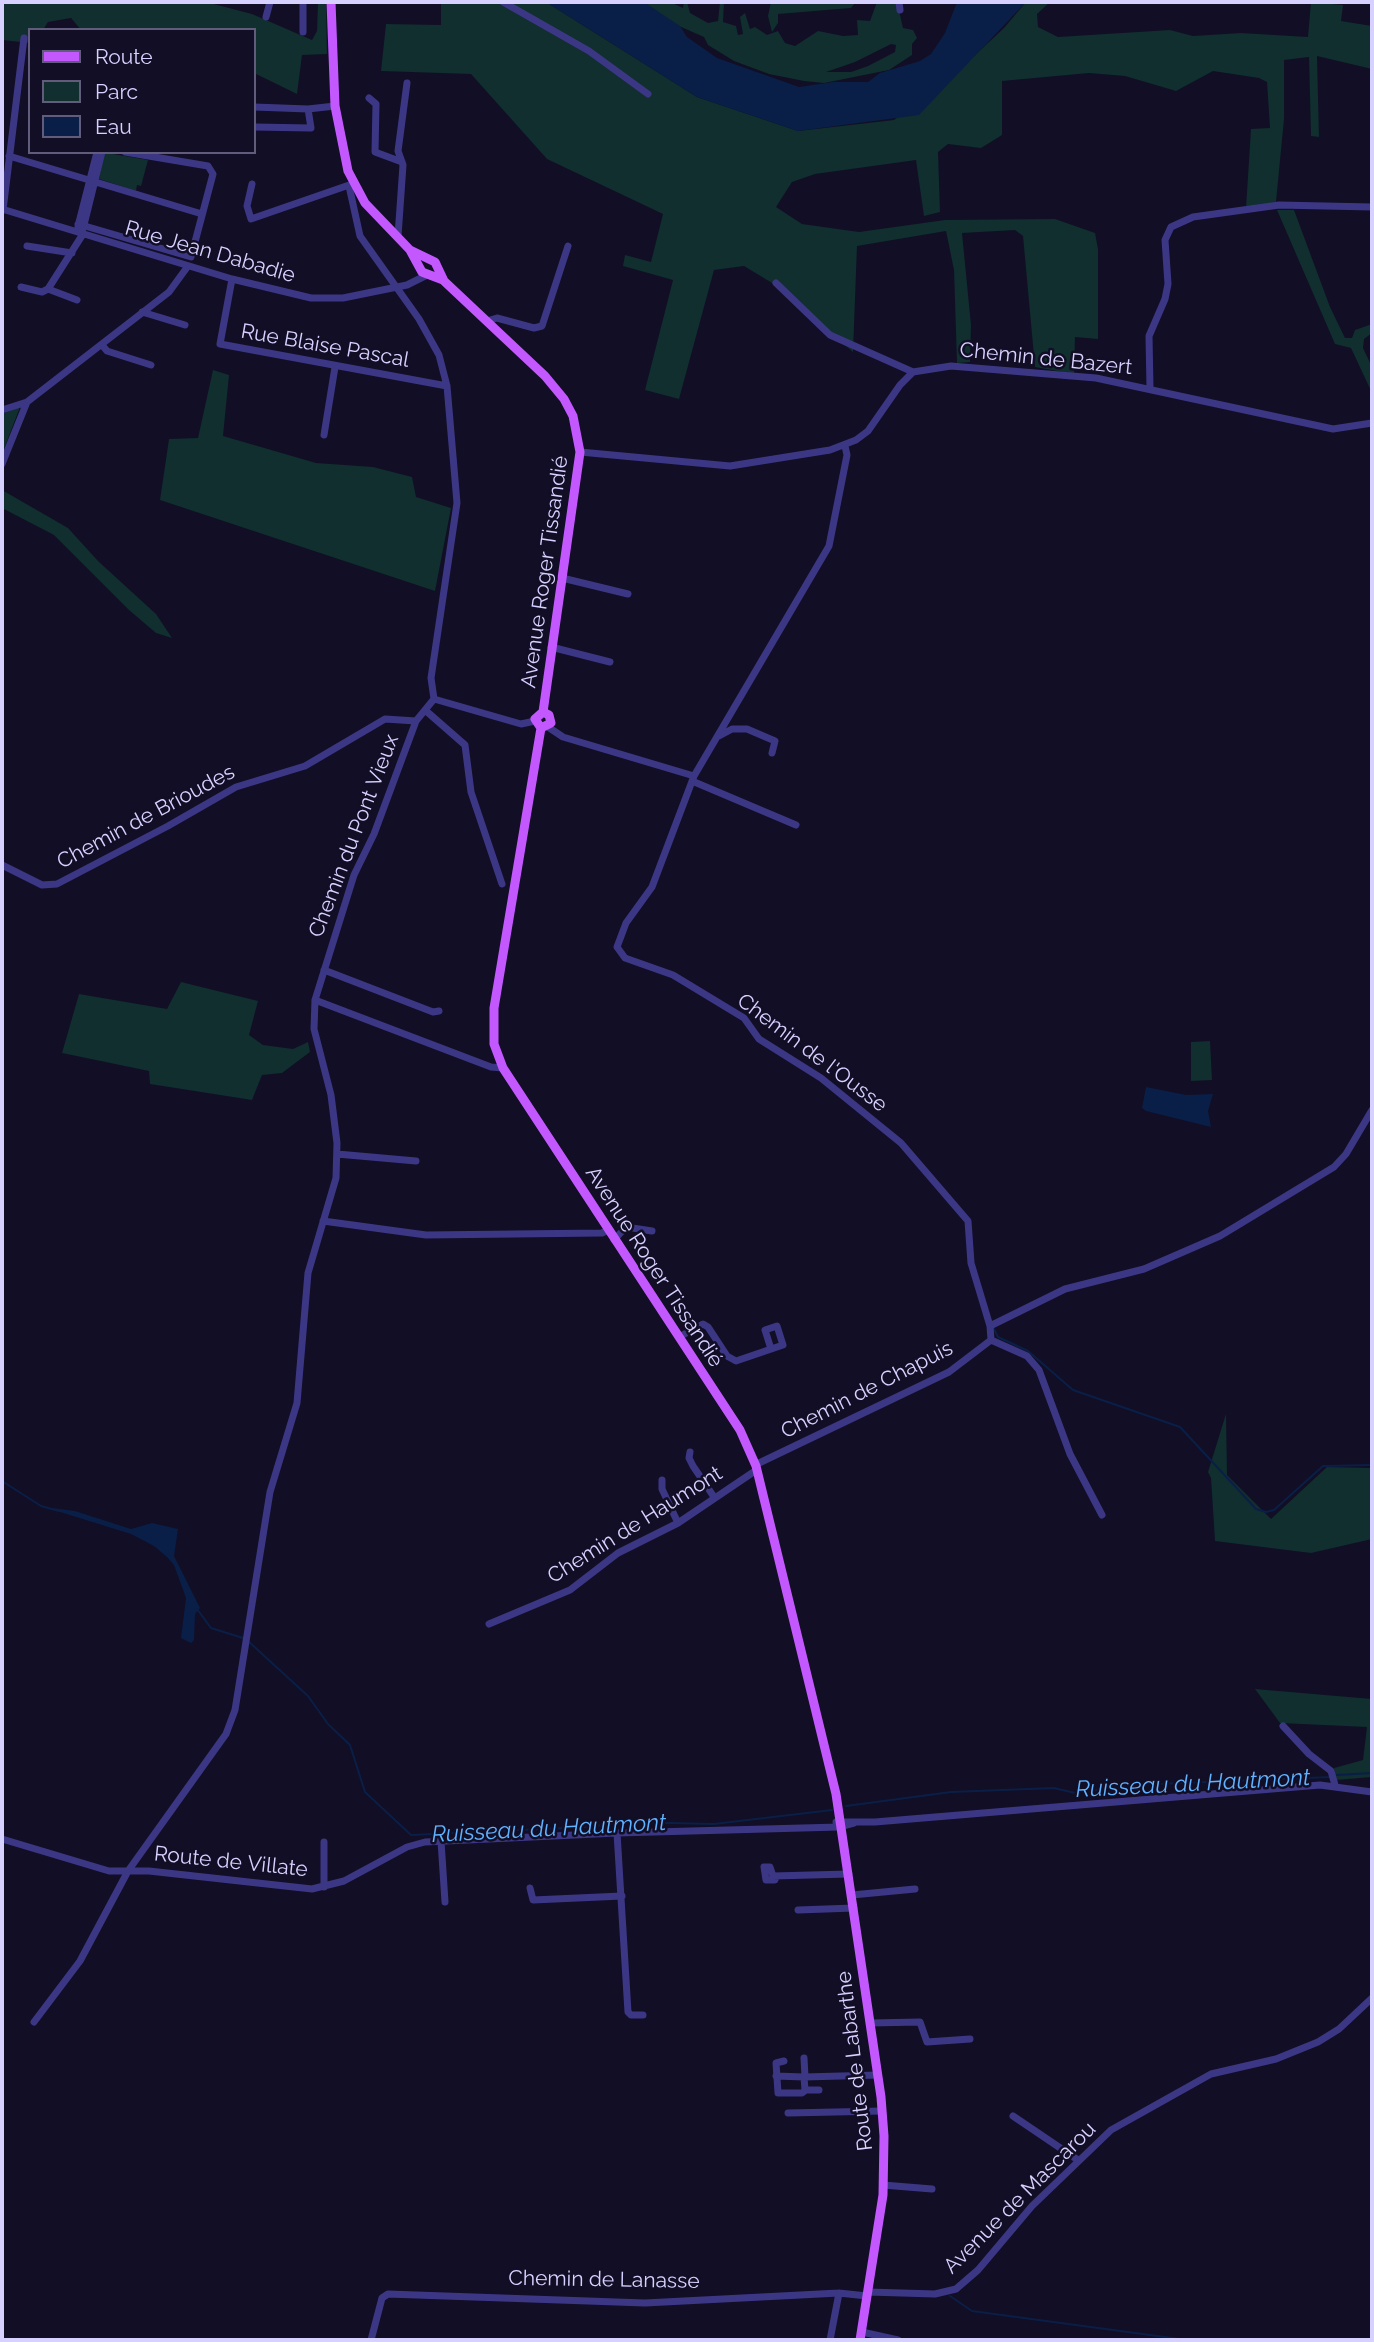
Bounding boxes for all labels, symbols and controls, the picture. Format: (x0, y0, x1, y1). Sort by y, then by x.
legend (28, 28, 256, 154)
text: Route (95, 44, 153, 69)
text: Parc (95, 79, 138, 104)
text: Eau (95, 114, 132, 139)
street label: Rue Jean Dabadie (122, 216, 298, 288)
street label: Rue Blaise Pascal (239, 319, 411, 373)
street label: Chemin de Bazert (958, 337, 1134, 381)
street label: Avenue Roger Tissandié (516, 454, 574, 690)
street label: Chemin du Pont Vieux (304, 731, 404, 941)
street label: Chemin de Brioudes (53, 759, 239, 875)
street label: Chemin de l'Ousse (732, 988, 892, 1118)
street label: Avenue Roger Tissandié (580, 1162, 728, 1372)
street label: Chemin de Chapuis (777, 1336, 957, 1444)
street label: Chemin de Haumont (543, 1461, 727, 1589)
water label: Ruisseau du Hautmont (1075, 1764, 1311, 1804)
water label: Ruisseau du Hautmont (431, 1809, 667, 1849)
street label: Route de Villate (153, 1841, 309, 1883)
street label: Route de Labarthe (831, 1970, 879, 2152)
street label: Avenue de Mascarou (939, 2117, 1101, 2279)
street label: Chemin de Lanasse (508, 2266, 700, 2294)

